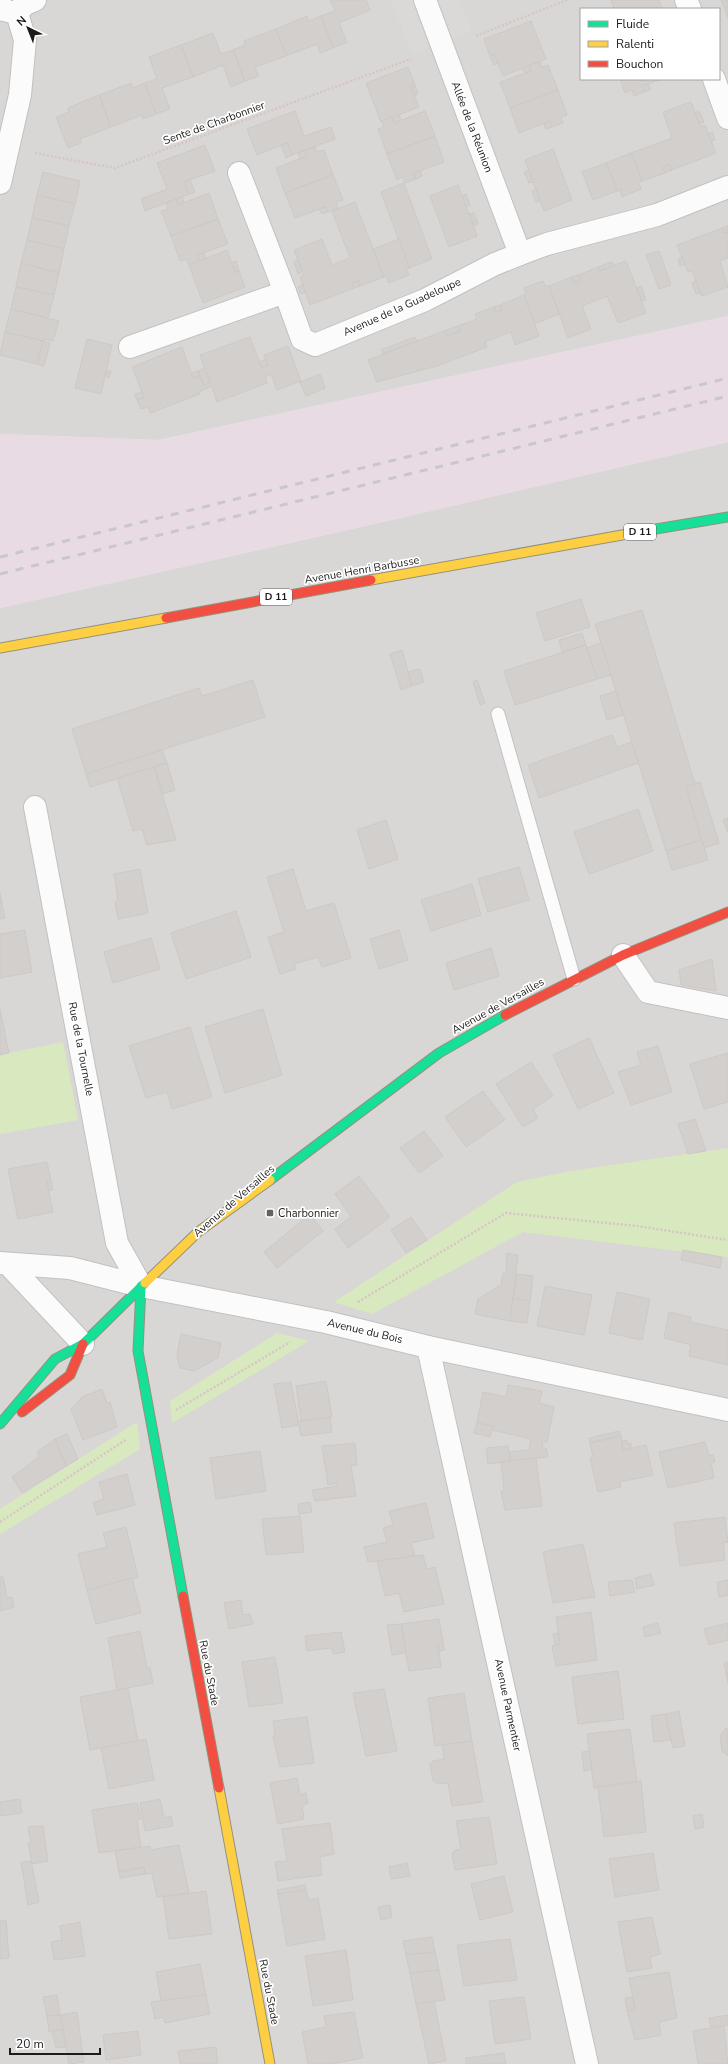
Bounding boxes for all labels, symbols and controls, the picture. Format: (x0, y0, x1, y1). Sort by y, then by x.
north arrow (8, 8, 48, 48)
legend (580, 8, 720, 80)
text: N (13, 13, 30, 29)
text: Fluide (616, 16, 649, 32)
text: Ralenti (616, 36, 654, 52)
text: Bouchon (616, 56, 663, 72)
street label: Allée de la Réunion (448, 79, 496, 175)
street label: Sente de Charbonnier (161, 98, 267, 148)
street label: Avenue de la Guadeloupe (341, 274, 463, 340)
road number: D 11 (624, 524, 656, 540)
street label: Avenue Henri Barbusse (303, 552, 421, 587)
road number: D 11 (260, 589, 292, 605)
street label: Avenue de Versailles (449, 974, 547, 1038)
street label: Rue de la Tournelle (65, 1001, 98, 1098)
street label: Avenue de Versailles (190, 1161, 278, 1241)
place label: Charbonnier (278, 1206, 339, 1221)
marker: Charbonnier (265, 1208, 275, 1218)
street label: Avenue du Bois (326, 1315, 404, 1347)
street label: Rue du Stade (195, 1639, 223, 1707)
street label: Avenue Parmentier (491, 1657, 525, 1753)
street label: Rue du Stade (255, 1958, 283, 2026)
scale bar (10, 2030, 100, 2056)
text: 20 m (16, 2036, 44, 2052)

